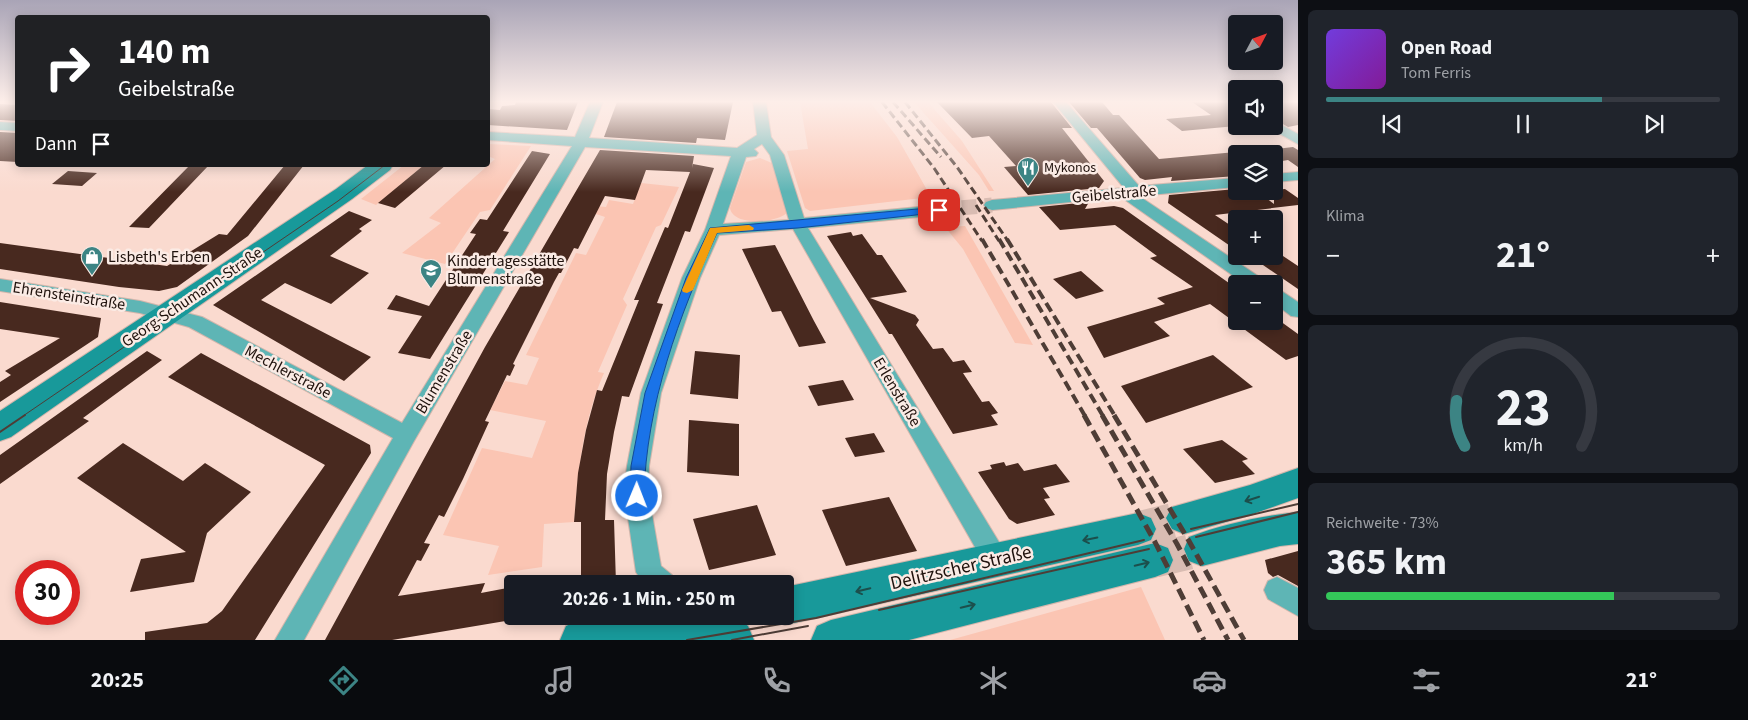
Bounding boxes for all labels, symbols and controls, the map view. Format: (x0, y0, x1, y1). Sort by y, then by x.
north arrow (1228, 15, 1282, 70)
map controls (1228, 15, 1283, 330)
text: 140 m (118, 27, 210, 77)
icon: right (35, 35, 100, 100)
text: Open Road (1401, 35, 1492, 62)
text: Tom Ferris (1401, 62, 1471, 84)
text: Geibelstraße (118, 73, 235, 105)
button: sound (1228, 80, 1283, 135)
icon: previous (1378, 110, 1406, 138)
icon: pause (1509, 110, 1537, 138)
icon: next (1640, 110, 1668, 138)
icon: arrive (87, 130, 115, 158)
text: Dann (35, 131, 77, 158)
button: layers (1228, 145, 1283, 200)
restaurant icon: Mykonos (1016, 156, 1040, 187)
place label: Mykonos (1044, 158, 1096, 178)
street label: Geibelstraße (1071, 179, 1157, 209)
pin (918, 189, 960, 231)
icon: arrive (925, 196, 953, 224)
text: Klima (1326, 205, 1365, 227)
button: + (1228, 210, 1283, 265)
text: 21° (1496, 228, 1550, 282)
text: − (1326, 236, 1340, 276)
text: + (1706, 236, 1720, 276)
street label: Georg-Schumann-Straße (117, 242, 267, 352)
shop icon: Lisbeth's Erben (80, 245, 104, 276)
place label: Lisbeth's Erben (108, 246, 210, 268)
place label: Kindertagesstätte Blumenstraße (447, 250, 565, 290)
school or university icon: Kindertagesstätte Blumenstraße (419, 258, 443, 289)
button: − (1228, 275, 1283, 330)
street label: Ehrensteinstraße (11, 276, 127, 316)
street label: Blumenstraße (410, 326, 478, 418)
street label: Mechlerstraße (241, 340, 335, 404)
street label: Erlenstraße (868, 353, 926, 431)
text: 23 (1496, 372, 1550, 446)
text: km/h (1503, 433, 1543, 458)
position arrow (610, 469, 662, 521)
one-way arrow (1245, 495, 1260, 504)
text: Reichweite · 73% (1326, 512, 1439, 534)
one-way arrow (1083, 535, 1099, 544)
text: 365 km (1326, 535, 1447, 589)
street label: Delitzscher Straße (888, 539, 1034, 597)
one-way arrow (1133, 559, 1149, 568)
speed limit sign: 30 (15, 560, 80, 625)
text: 20:26 · 1 Min. · 250 m (563, 586, 735, 613)
one-way arrow (856, 586, 872, 595)
one-way arrow (960, 601, 976, 610)
icon: directions (326, 663, 361, 698)
icon: music (542, 663, 577, 698)
icon: phone (759, 663, 794, 698)
icon: climate (976, 663, 1011, 698)
icon: car (1192, 663, 1227, 698)
icon: filters (1409, 663, 1444, 698)
text: 20:25 (91, 664, 144, 696)
text: 21° (1626, 664, 1657, 696)

